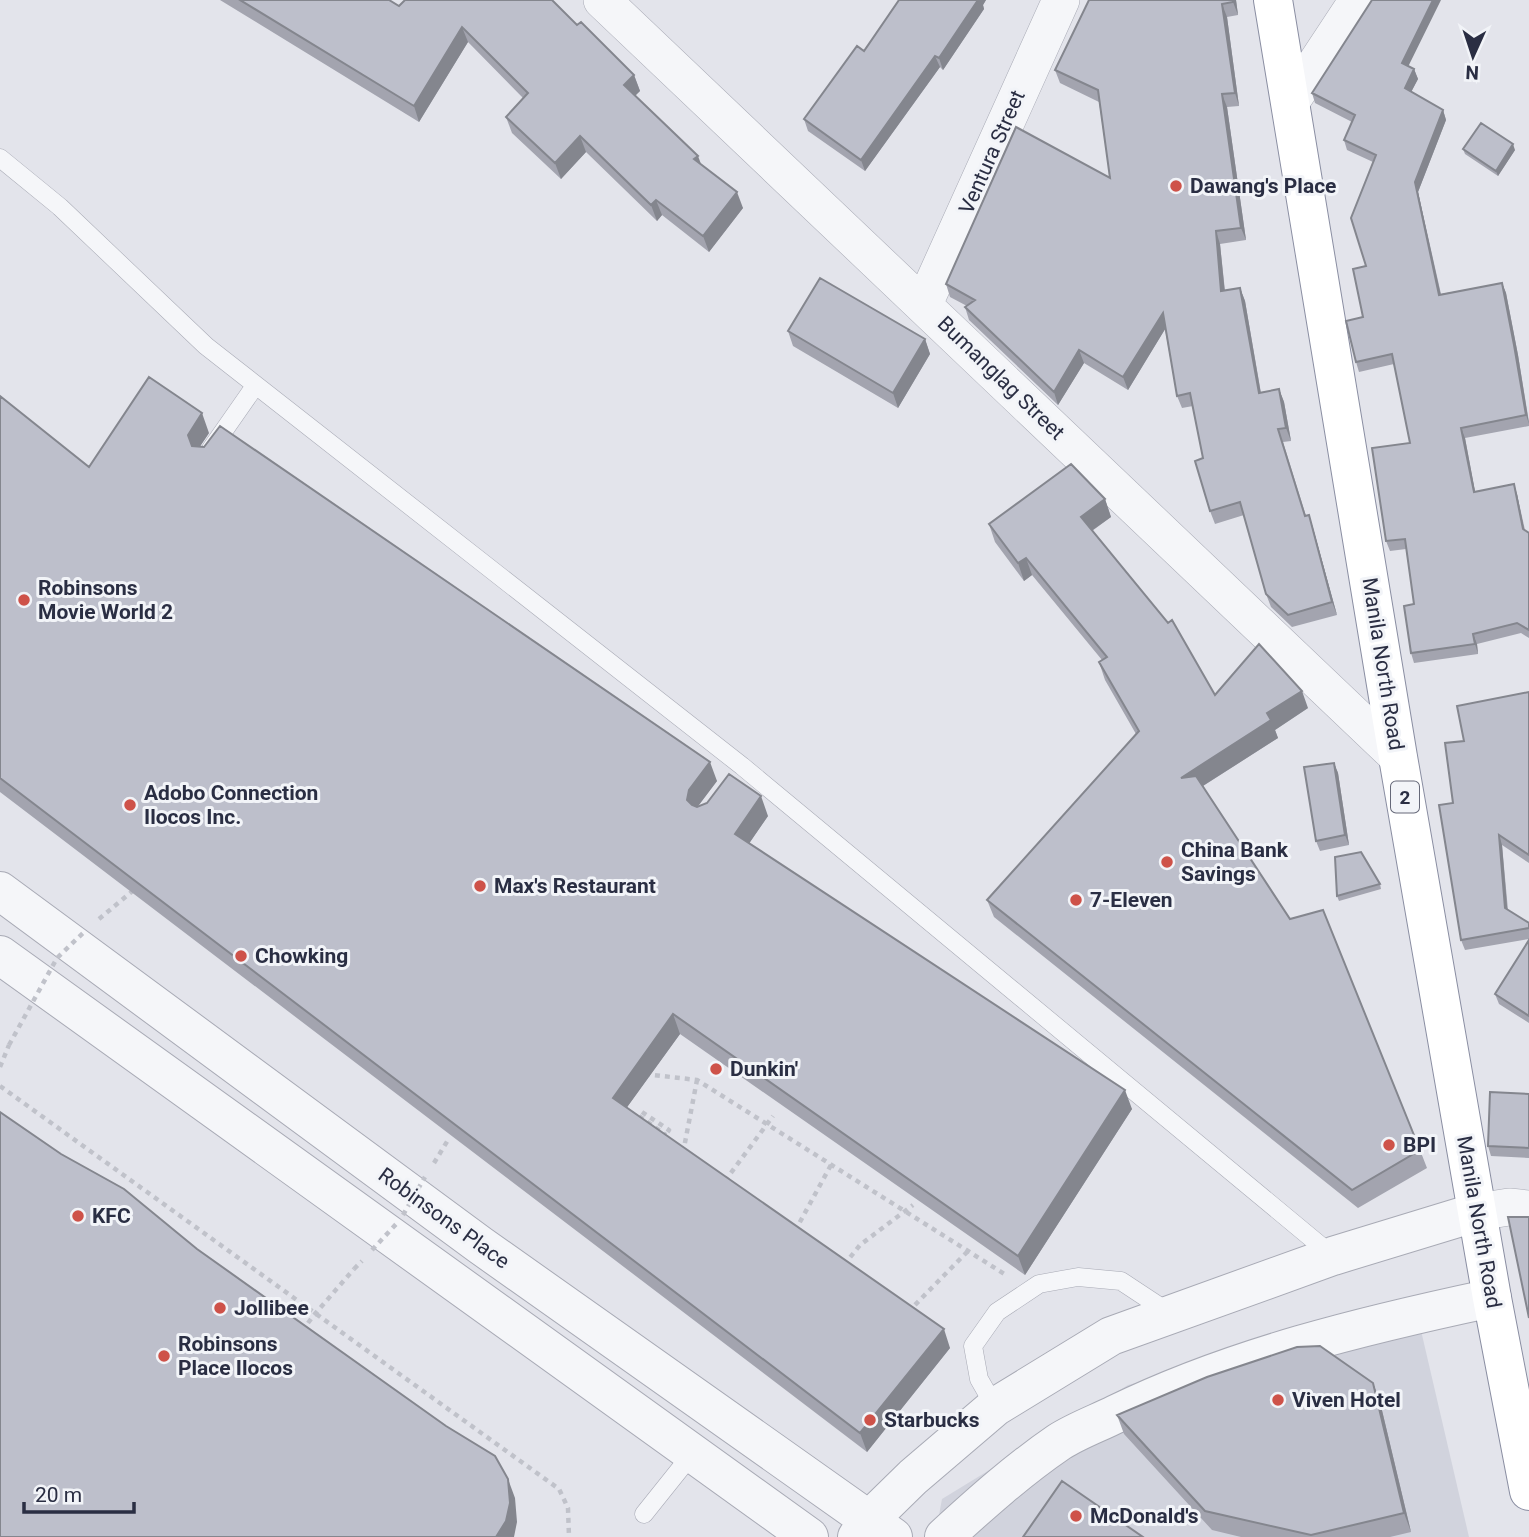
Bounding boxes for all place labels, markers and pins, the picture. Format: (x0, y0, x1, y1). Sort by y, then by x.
place label: Dawang's Place (1190, 174, 1336, 198)
marker: Dawang's Place (1168, 178, 1184, 194)
place label: Robinsons Movie World 2 (38, 576, 173, 624)
marker: Robinsons Movie World 2 (16, 592, 32, 608)
place label: Adobo Connection Ilocos Inc. (144, 781, 318, 829)
marker: Adobo Connection Ilocos Inc. (122, 797, 138, 813)
place label: China Bank Savings (1181, 838, 1289, 886)
marker: China Bank Savings (1159, 854, 1175, 870)
place label: Max's Restaurant (494, 874, 656, 898)
marker: Max's Restaurant (472, 878, 488, 894)
place label: 7-Eleven (1090, 888, 1173, 912)
marker: 7-Eleven (1068, 892, 1084, 908)
place label: Chowking (255, 944, 348, 968)
marker: Chowking (233, 948, 249, 964)
place label: Dunkin' (730, 1057, 798, 1081)
marker: Dunkin' (708, 1061, 724, 1077)
place label: BPI (1403, 1133, 1436, 1157)
marker: BPI (1381, 1137, 1397, 1153)
place label: KFC (92, 1204, 131, 1228)
marker: KFC (70, 1208, 86, 1224)
place label: Jollibee (234, 1296, 309, 1320)
marker: Jollibee (212, 1300, 228, 1316)
place label: Robinsons Place Ilocos (178, 1332, 293, 1380)
marker: Robinsons Place Ilocos (156, 1348, 172, 1364)
place label: Viven Hotel (1292, 1388, 1401, 1412)
marker: Viven Hotel (1270, 1392, 1286, 1408)
place label: Starbucks (884, 1408, 980, 1432)
marker: Starbucks (862, 1412, 878, 1428)
place label: McDonald's (1090, 1504, 1199, 1528)
marker: McDonald's (1068, 1508, 1084, 1524)

